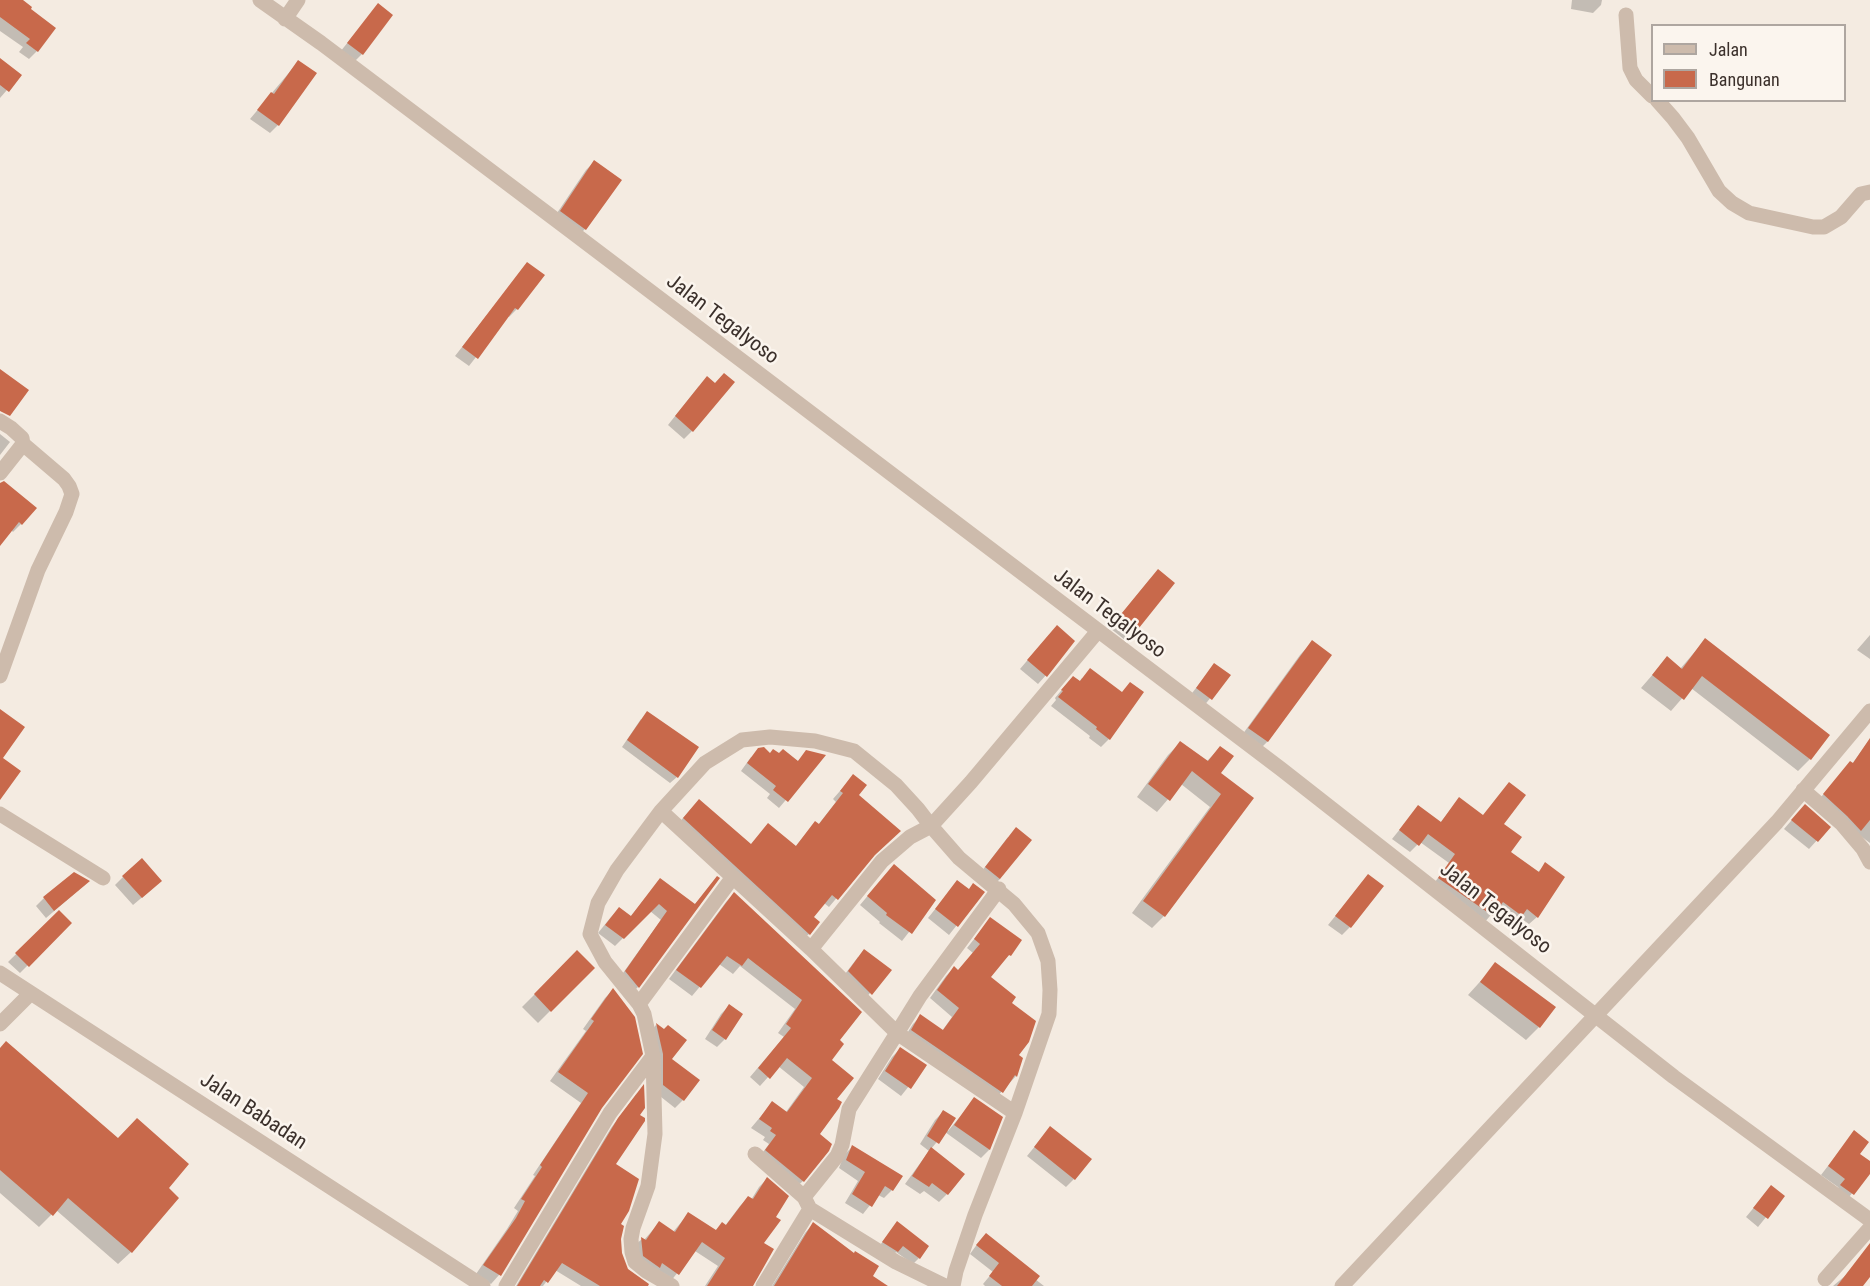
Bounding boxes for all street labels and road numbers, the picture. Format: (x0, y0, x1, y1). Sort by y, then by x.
street label: Jalan Tegalyoso (661, 270, 783, 370)
street label: Jalan Tegalyoso (1048, 564, 1170, 664)
street label: Jalan Tegalyoso (1434, 858, 1556, 960)
street label: Jalan Babadan (195, 1068, 311, 1156)

